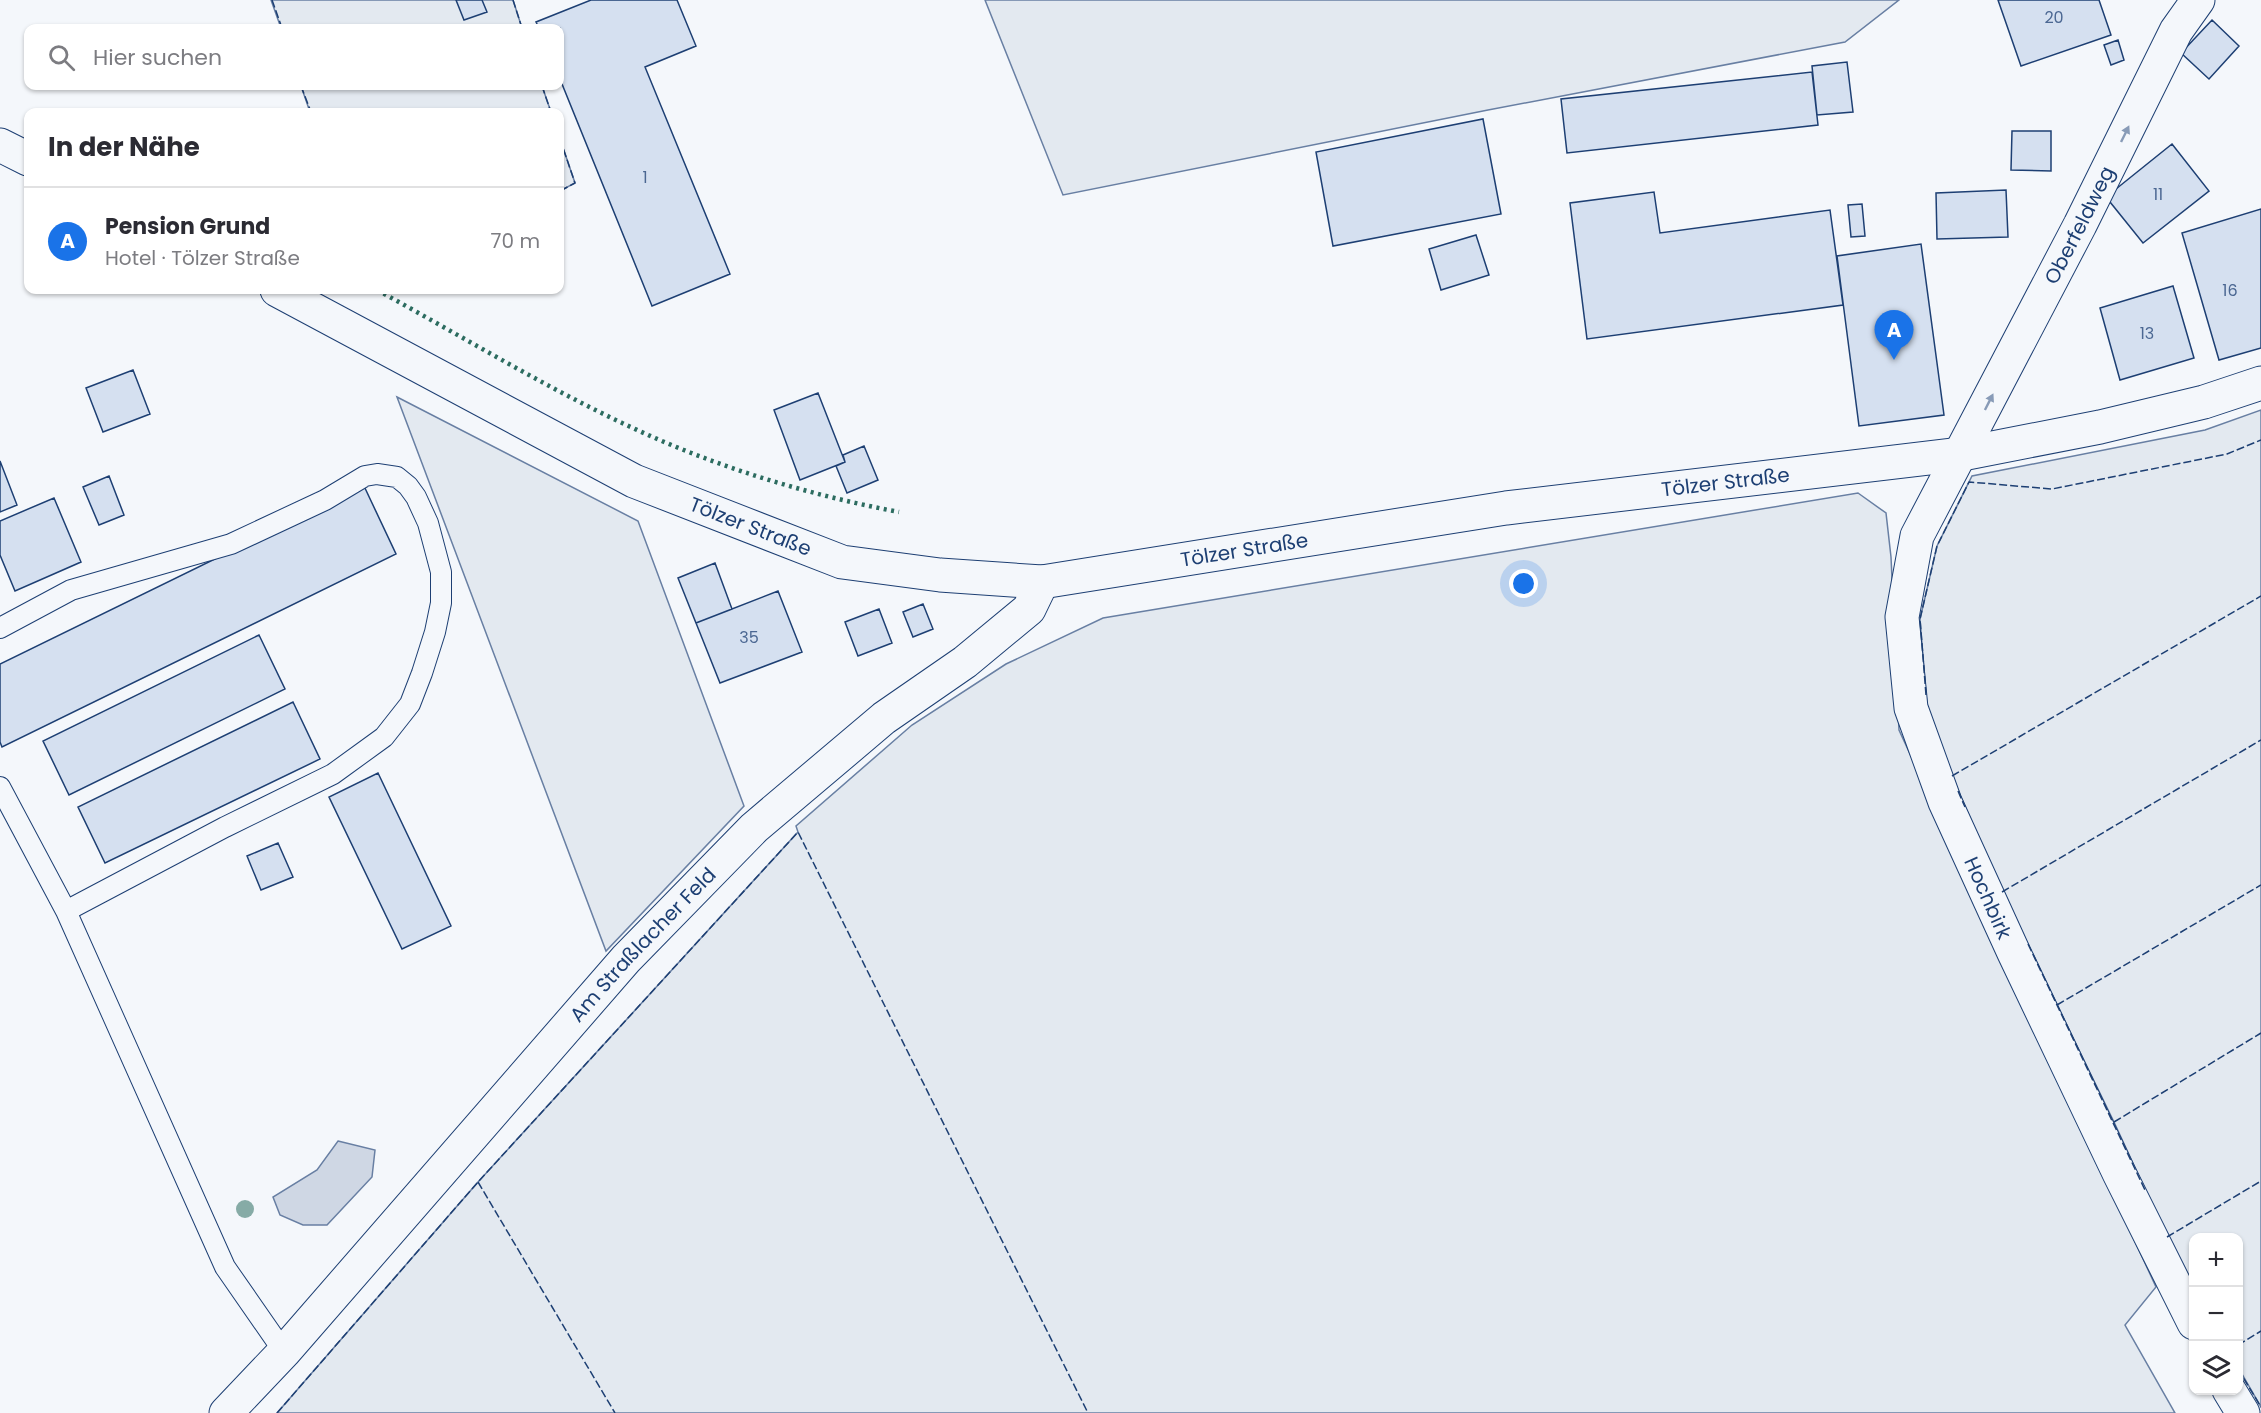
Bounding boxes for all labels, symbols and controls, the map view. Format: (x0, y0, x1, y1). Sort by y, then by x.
house number: 20 (2044, 6, 2064, 29)
search box (24, 24, 564, 90)
icon: search (45, 41, 78, 74)
text: Hier suchen (93, 42, 222, 73)
one-way arrow (2120, 126, 2129, 143)
text: In der Nähe (48, 129, 200, 165)
street label: Oberfeldweg (2037, 161, 2121, 289)
house number: 1 (642, 166, 648, 189)
house number: 11 (2153, 183, 2163, 206)
text: Pension Grund (105, 211, 270, 242)
text: A (60, 227, 75, 255)
text: 70 m (491, 227, 540, 255)
text: Hotel · Tölzer Straße (105, 244, 300, 272)
house number: 16 (2222, 279, 2238, 302)
pin: A (1874, 310, 1914, 360)
house number: 13 (2140, 322, 2154, 345)
one-way arrow (1984, 393, 1994, 410)
street label: Tölzer Straße (1660, 461, 1791, 504)
street label: Tölzer Straße (685, 490, 816, 563)
street label: Tölzer Straße (1178, 526, 1310, 574)
your location (1509, 569, 1538, 598)
house number: 35 (739, 626, 759, 649)
street label: Hochbirk (1957, 852, 2019, 944)
street label: Am Straßlacher Feld (563, 861, 722, 1028)
map controls (2189, 1233, 2243, 1395)
button: + (2189, 1233, 2243, 1287)
button: − (2189, 1287, 2243, 1341)
button: layers (2189, 1341, 2243, 1395)

